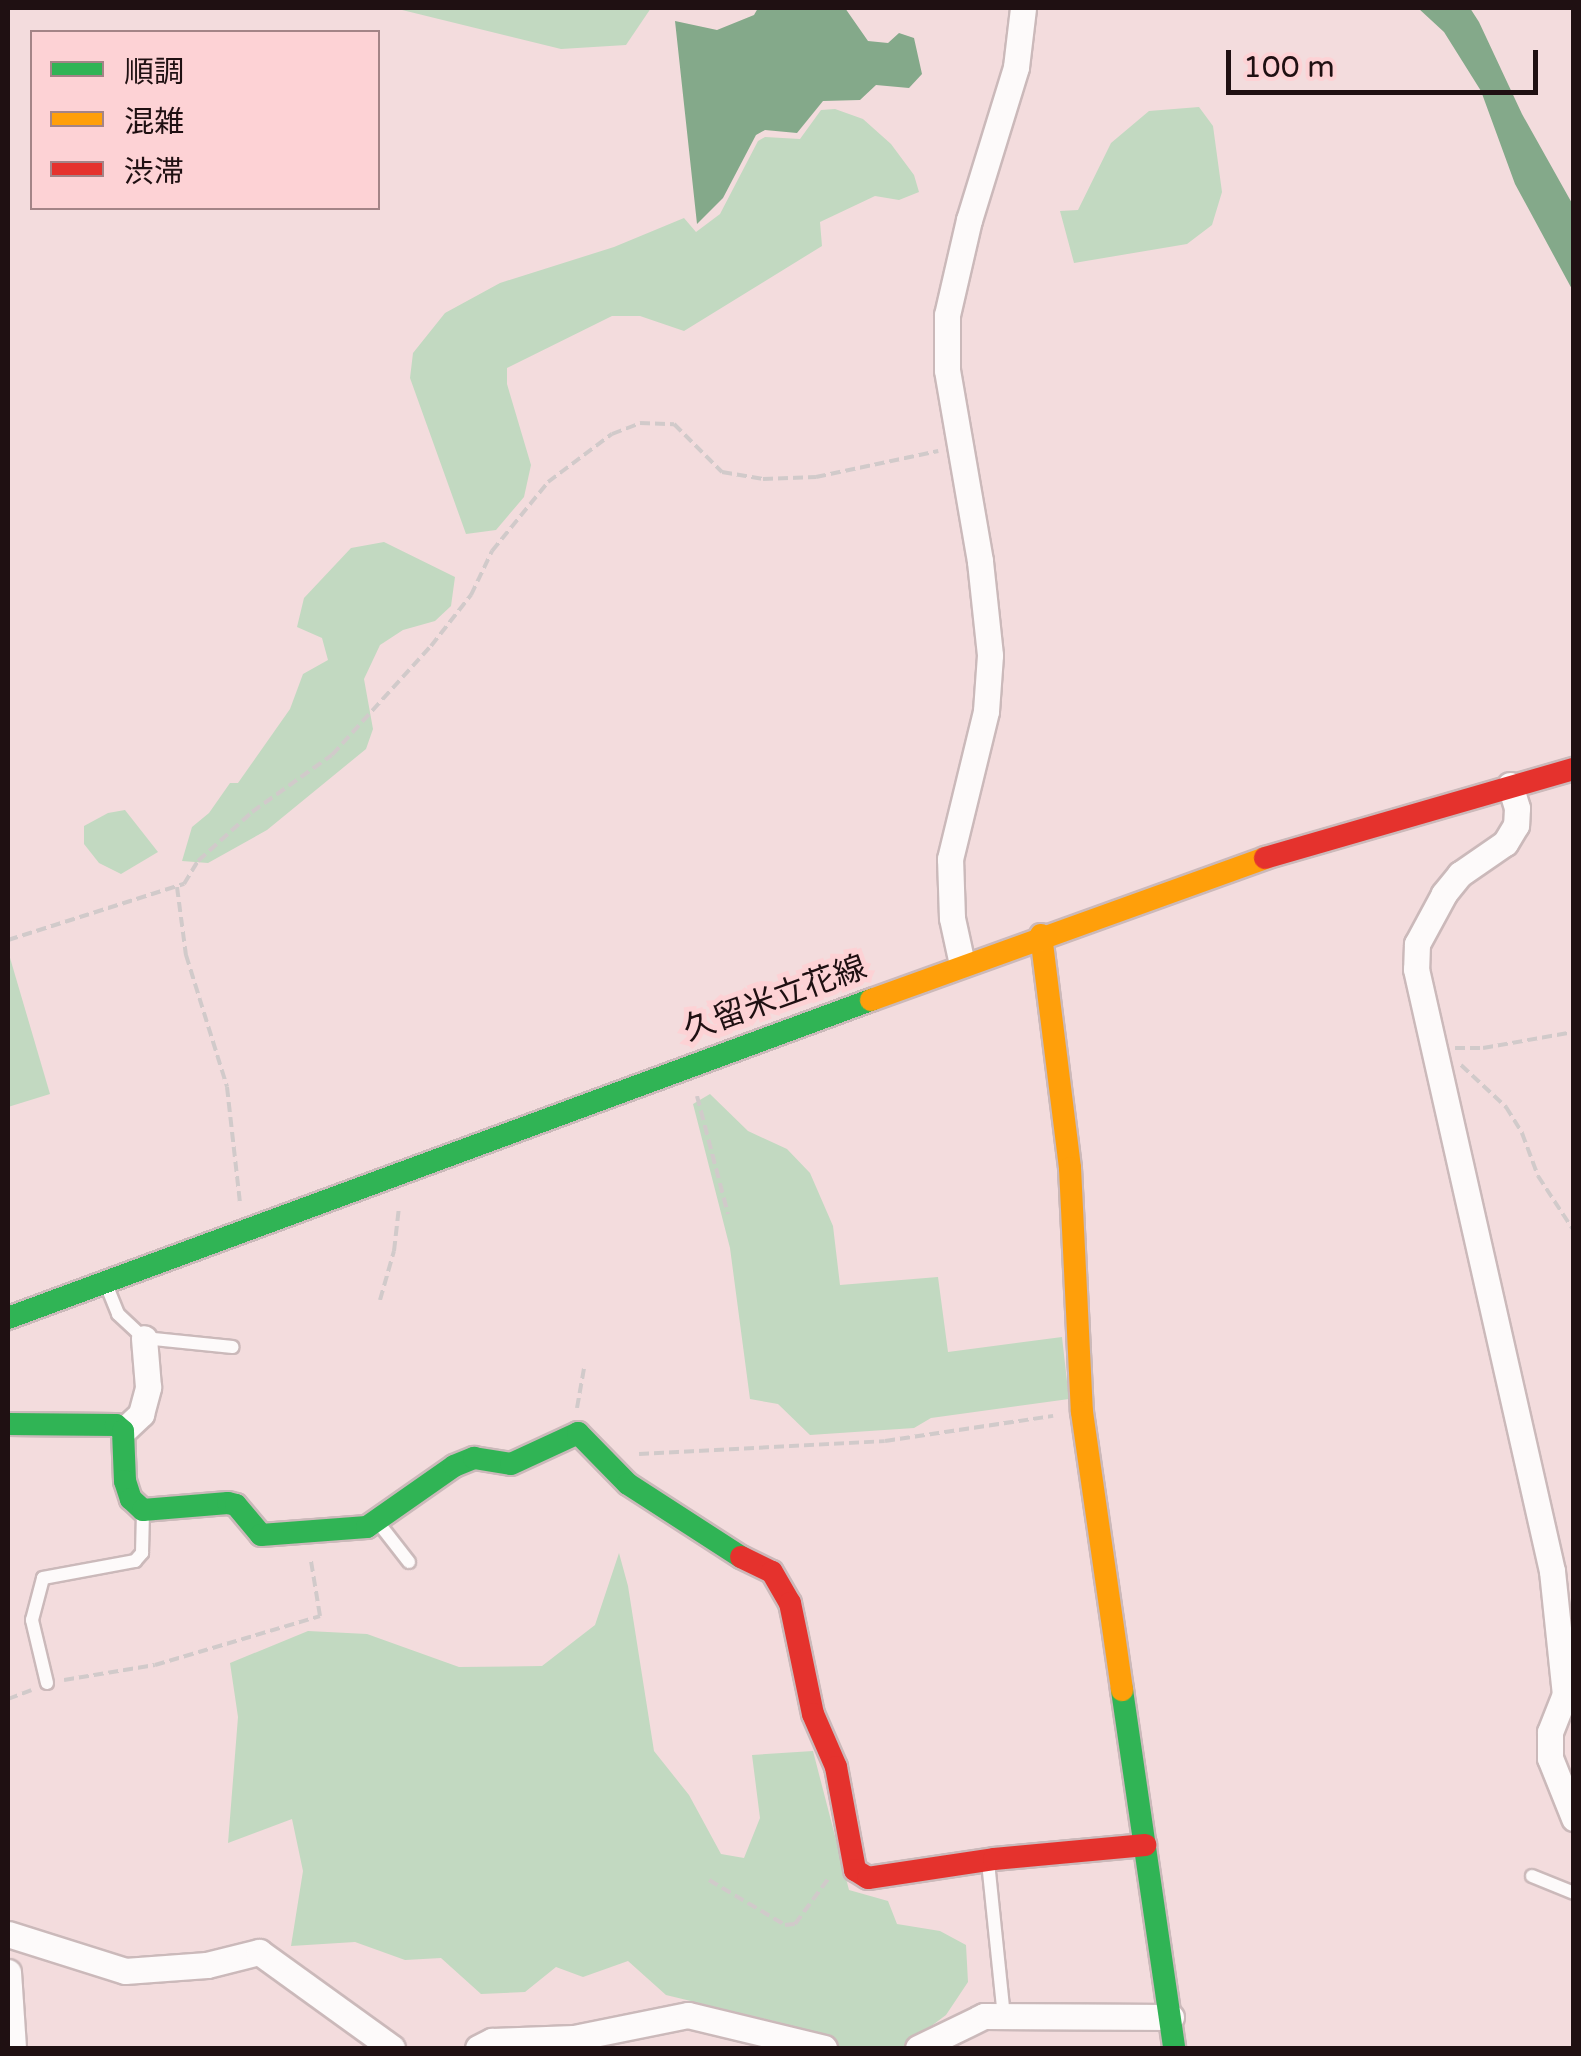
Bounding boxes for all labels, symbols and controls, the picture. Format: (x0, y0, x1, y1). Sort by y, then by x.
legend (30, 30, 380, 210)
scale bar (1231, 30, 1544, 92)
text: 100 m (1243, 49, 1335, 86)
text: 順調 (124, 54, 184, 91)
text: 混雑 (124, 104, 184, 141)
text: 渋滞 (124, 154, 184, 191)
street label: 久留米立花線 (678, 948, 872, 1050)

